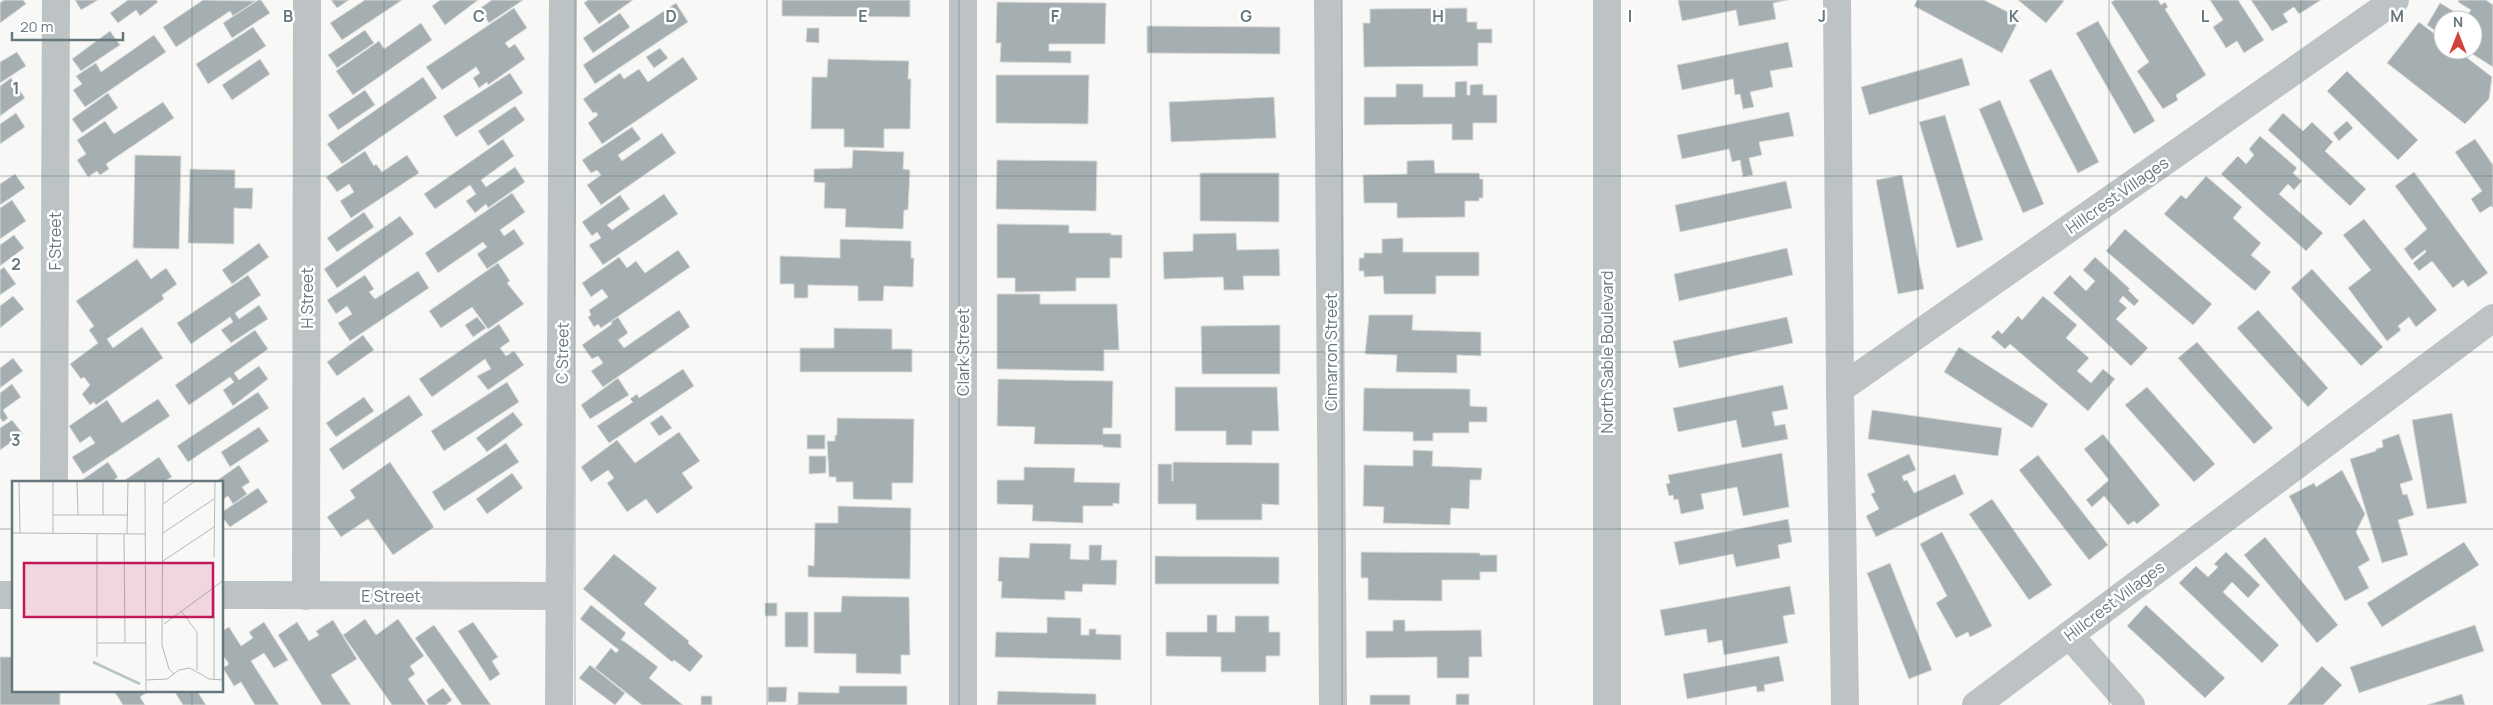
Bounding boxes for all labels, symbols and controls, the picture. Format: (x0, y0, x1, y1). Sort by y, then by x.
text: B (283, 5, 293, 27)
text: C (473, 5, 485, 27)
text: D (665, 5, 677, 27)
text: E (858, 5, 868, 27)
text: F (1051, 5, 1060, 27)
text: G (1240, 5, 1252, 27)
text: H (1432, 5, 1444, 27)
text: I (1628, 5, 1632, 27)
text: J (1818, 5, 1826, 27)
text: K (2009, 5, 2020, 27)
text: L (2201, 5, 2210, 27)
text: M (2390, 5, 2404, 27)
scale bar (12, 10, 124, 42)
north arrow (2433, 10, 2483, 60)
text: N (2453, 12, 2463, 31)
text: 20 m (20, 16, 53, 37)
text: 1 (12, 77, 20, 99)
street label: Hillcrest Villages (2061, 151, 2173, 239)
street label: F Street (44, 212, 66, 270)
text: 2 (11, 253, 21, 275)
street label: H Street (296, 267, 318, 329)
street label: North Sable Boulevard (1596, 271, 1618, 433)
street label: Cimarron Street (1320, 293, 1342, 411)
street label: Clark Street (952, 308, 974, 396)
street label: C Street (550, 322, 574, 384)
text: 3 (11, 429, 21, 451)
inset map (12, 481, 224, 692)
street label: Hillcrest Villages (2059, 556, 2169, 646)
street label: E Street (361, 585, 421, 607)

